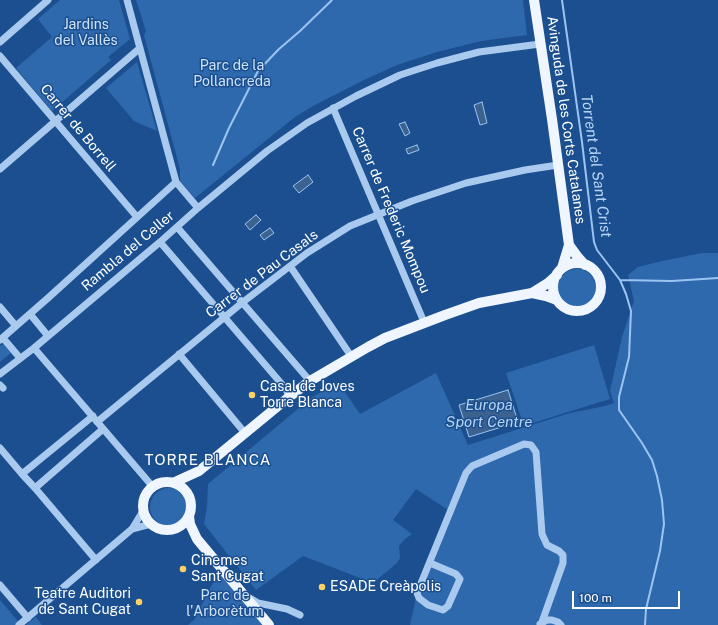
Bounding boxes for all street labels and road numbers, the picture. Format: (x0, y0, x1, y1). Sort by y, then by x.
street label: Avinguda de les Corts Catalanes (543, 15, 589, 225)
street label: Carrer de Borrell (37, 81, 119, 175)
street label: Carrer de Frederic Mompou (348, 124, 434, 296)
street label: Rambla del Celler (78, 207, 178, 295)
street label: Carrer de Pau Casals (203, 226, 321, 322)

